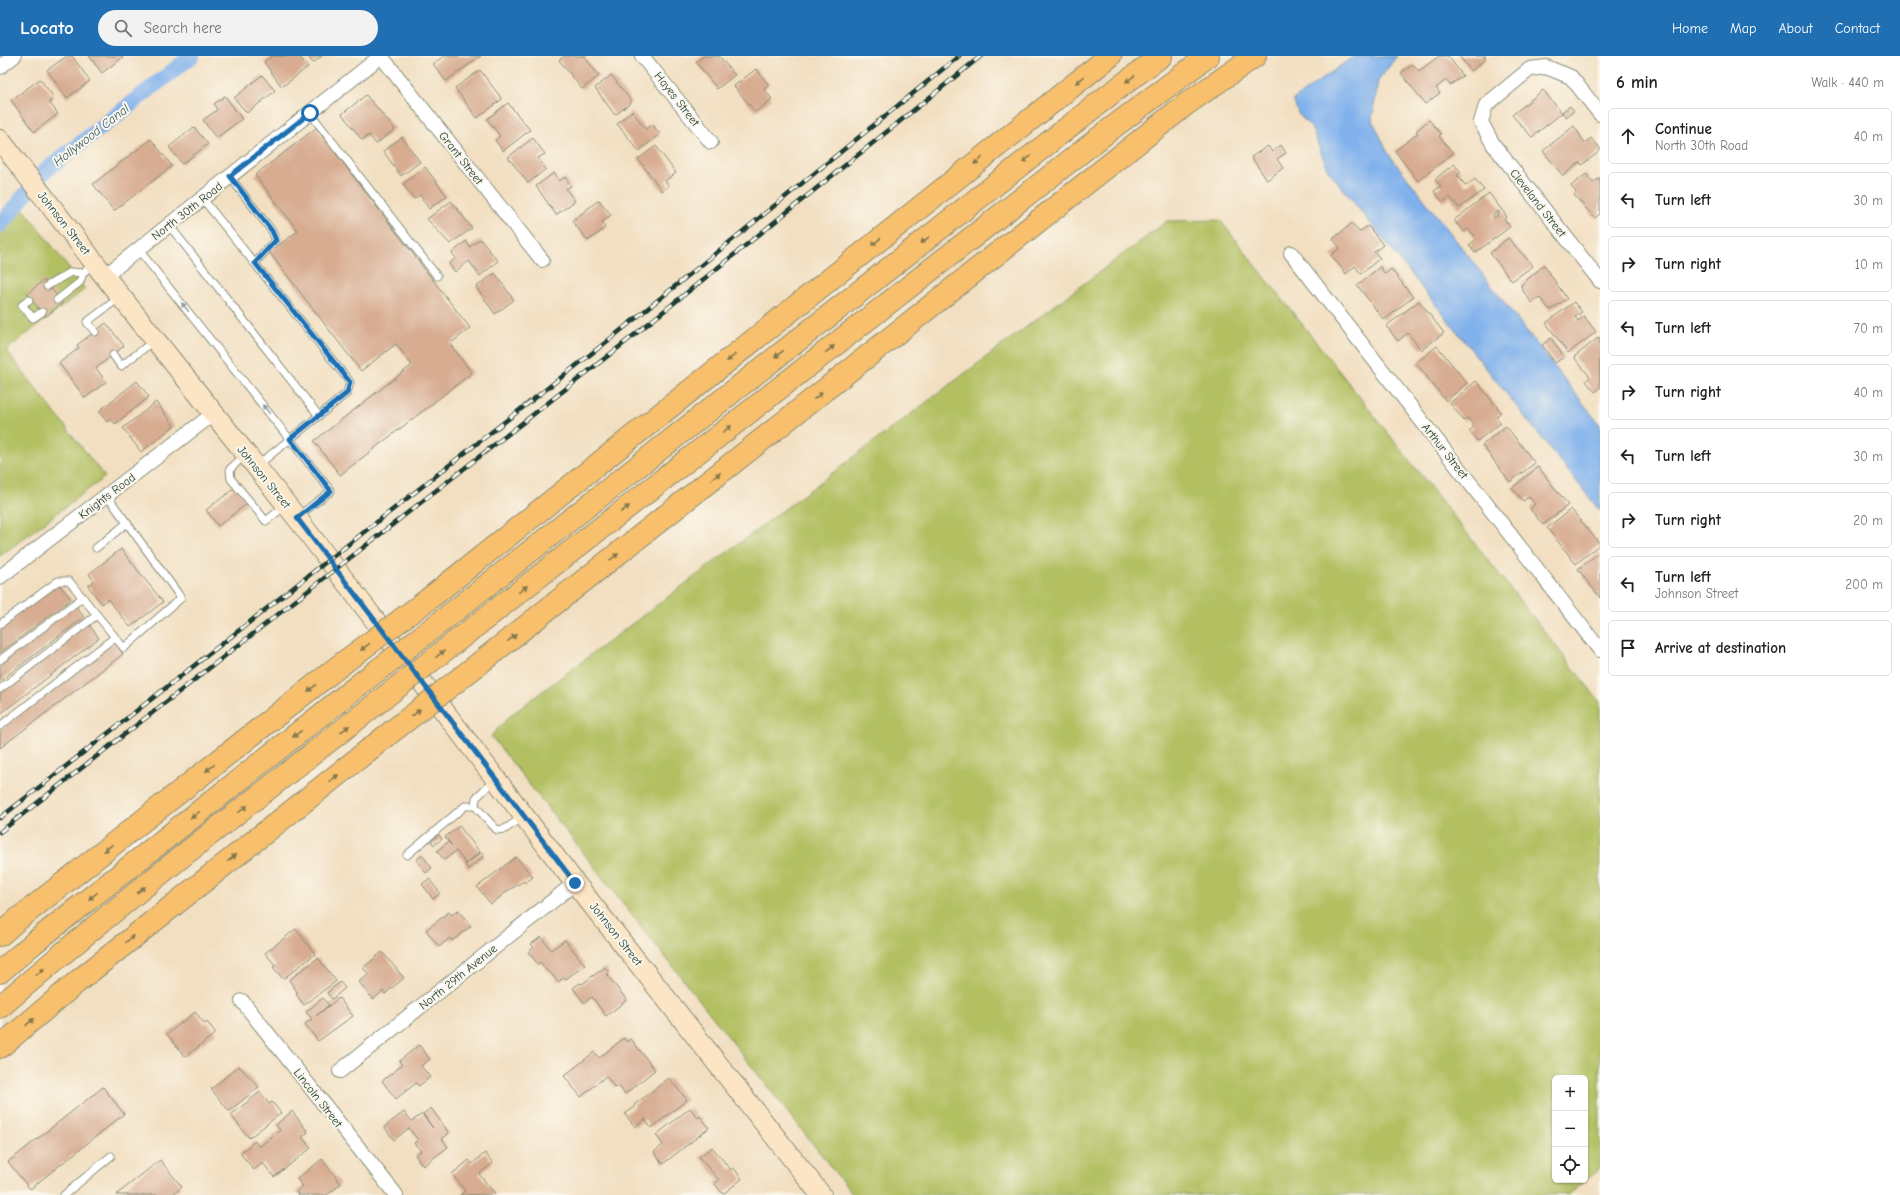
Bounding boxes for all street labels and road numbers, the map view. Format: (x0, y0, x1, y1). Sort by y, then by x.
street label: Hayes Street (651, 69, 703, 129)
street label: Grant Street (436, 129, 486, 188)
street label: Cleveland Street (1507, 166, 1569, 240)
street label: North 30th Road (149, 179, 225, 243)
street label: Johnson Street (35, 188, 94, 258)
street label: Arthur Street (1419, 420, 1471, 482)
street label: Johnson Street (234, 443, 294, 512)
street label: Knights Road (76, 470, 138, 522)
street label: Johnson Street (587, 899, 646, 969)
street label: North 29th Avenue (416, 941, 500, 1013)
street label: Lincoln Street (291, 1066, 346, 1131)

